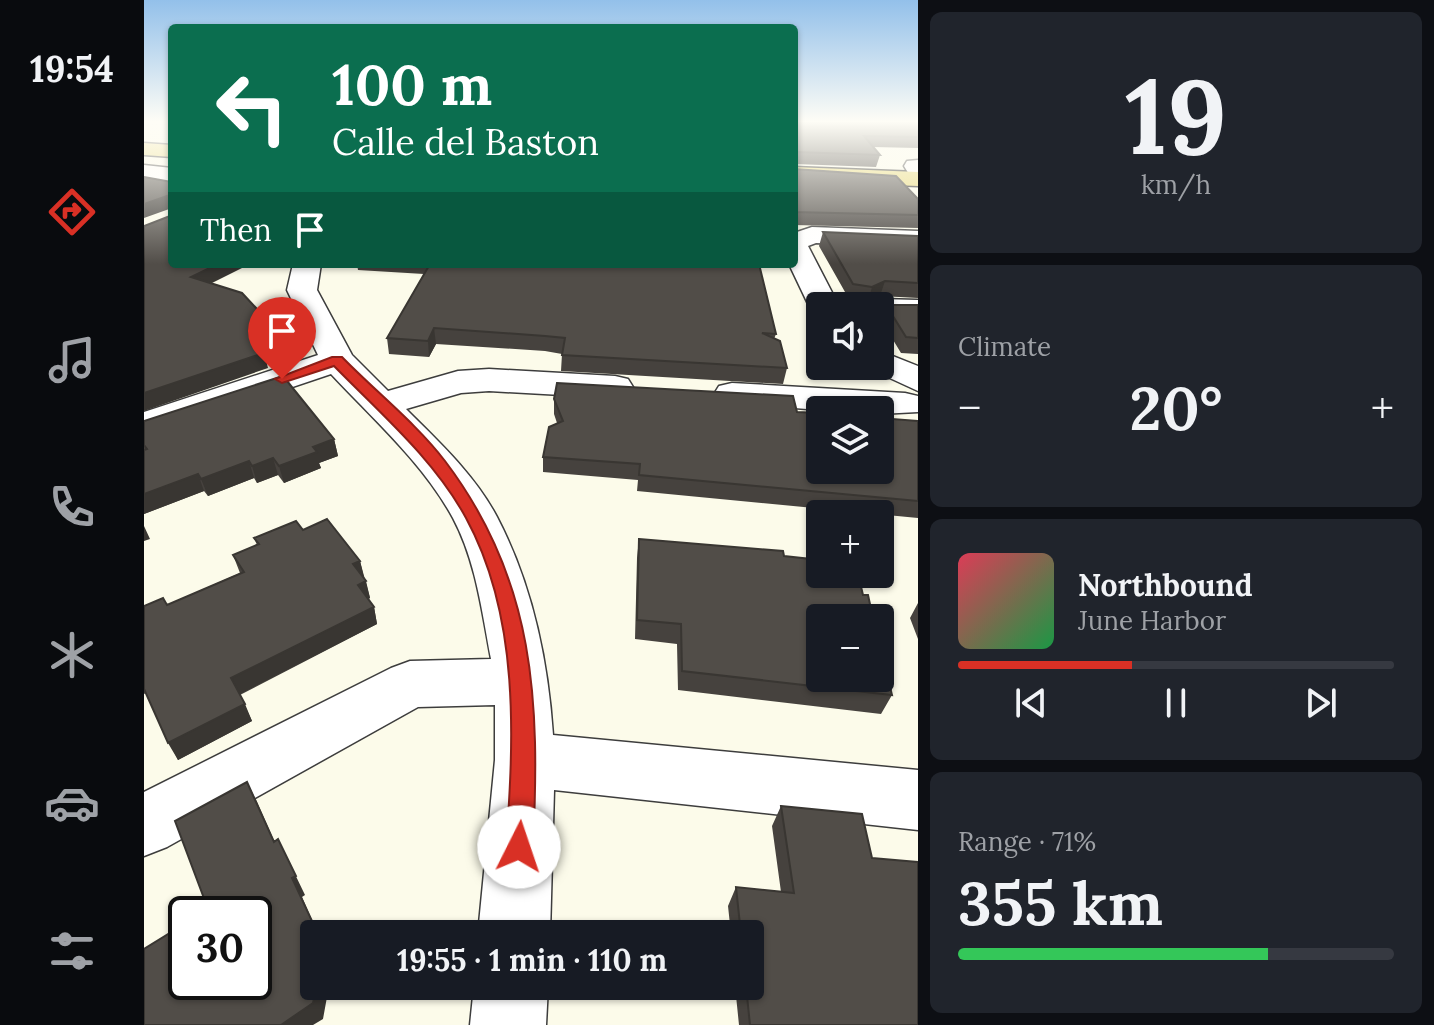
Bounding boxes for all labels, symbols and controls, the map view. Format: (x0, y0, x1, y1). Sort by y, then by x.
text: 19:54 (30, 46, 114, 92)
text: 100 m (332, 49, 492, 120)
text: 19 (1125, 49, 1227, 182)
icon: left (200, 56, 304, 160)
text: Calle del Baston (332, 119, 599, 165)
text: km/h (1141, 168, 1211, 201)
icon: directions (44, 184, 100, 240)
icon: arrive (288, 208, 332, 252)
text: Then (200, 211, 272, 249)
map controls (806, 292, 894, 692)
button: sound (806, 292, 894, 380)
pin (248, 297, 316, 379)
icon: arrive (260, 309, 304, 353)
text: Climate (958, 330, 1051, 363)
icon: music (44, 332, 100, 388)
text: 20° (1129, 370, 1223, 446)
text: − (958, 380, 981, 436)
text: + (1371, 380, 1394, 436)
button: layers (806, 396, 894, 484)
icon: phone (44, 479, 100, 535)
button: + (806, 500, 894, 588)
text: Northbound (1078, 566, 1253, 604)
button: − (806, 604, 894, 692)
text: June Harbor (1078, 604, 1226, 637)
icon: climate (44, 627, 100, 683)
icon: previous (1009, 681, 1053, 725)
icon: pause (1154, 681, 1198, 725)
icon: next (1299, 681, 1343, 725)
icon: car (44, 775, 100, 831)
position arrow (477, 805, 561, 889)
text: Range · 71% (958, 825, 1096, 858)
text: 355 km (958, 865, 1163, 941)
speed limit sign: 30 (168, 896, 272, 1000)
icon: filters (44, 923, 100, 979)
text: 19:55 · 1 min · 110 m (397, 941, 667, 979)

